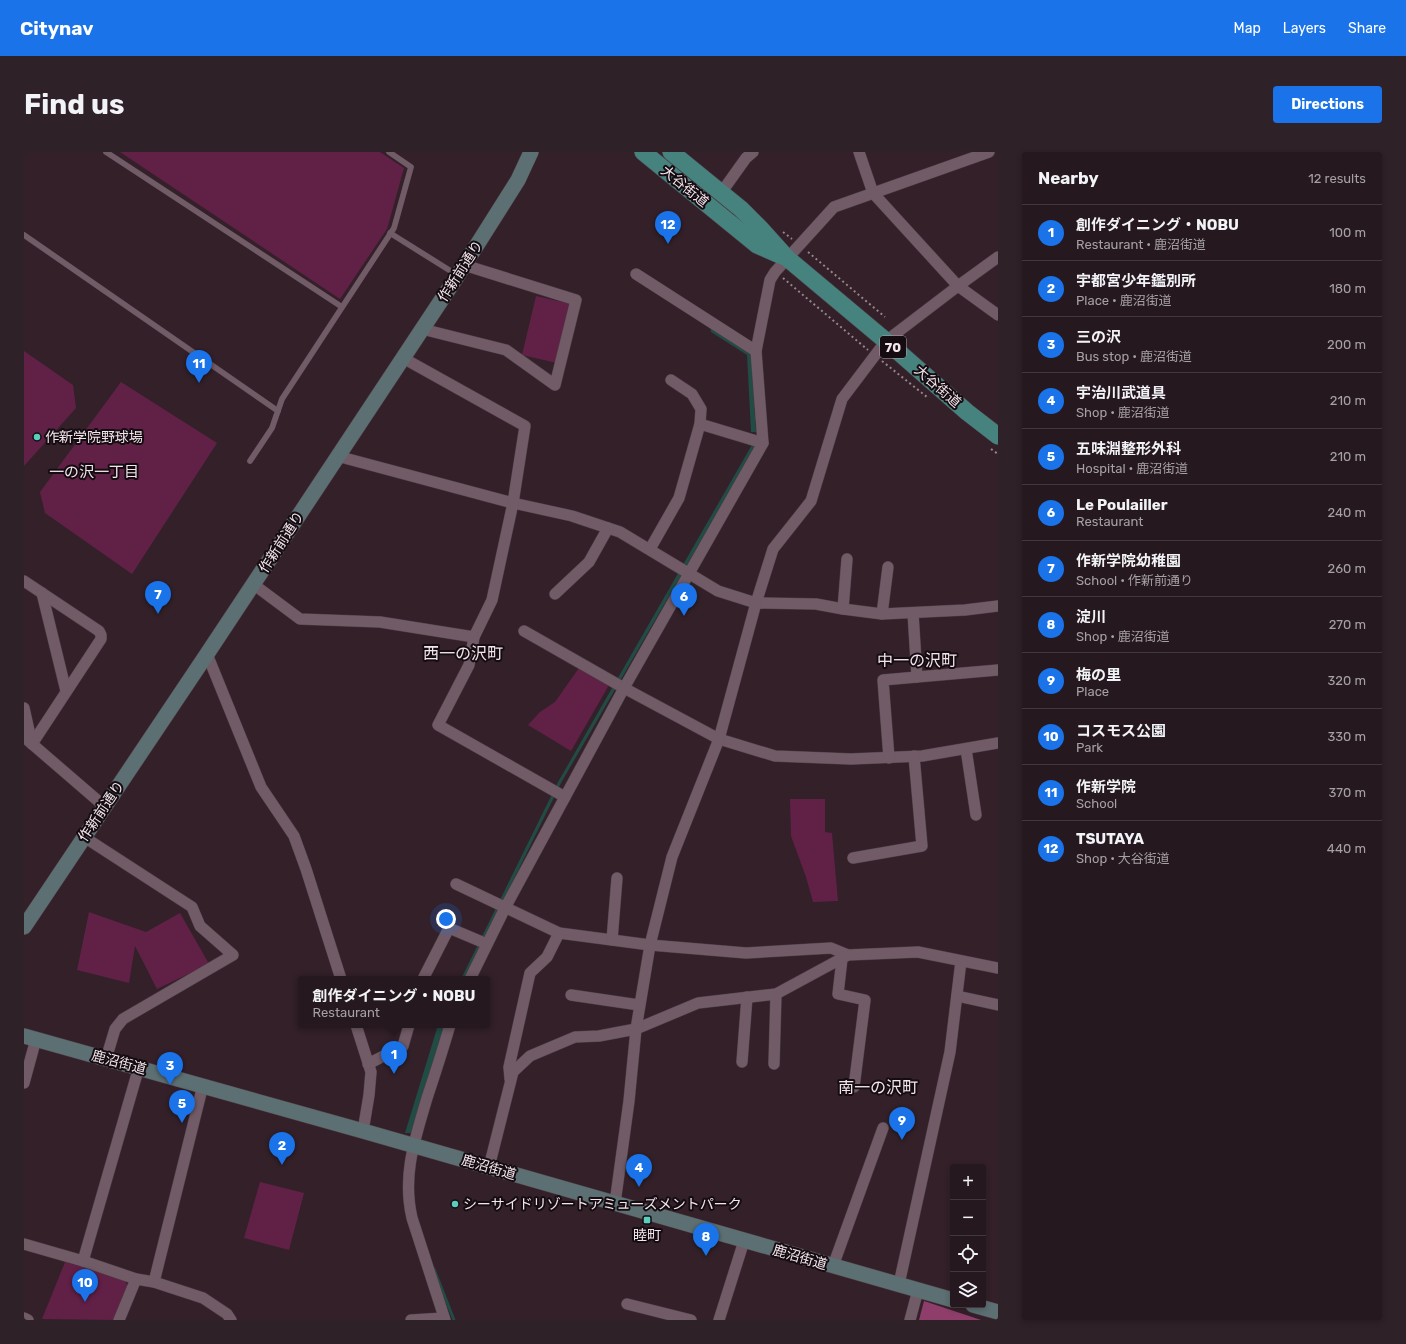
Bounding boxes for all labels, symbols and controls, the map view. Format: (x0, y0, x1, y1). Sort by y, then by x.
text: Citynav (20, 17, 93, 40)
text: Map (1234, 20, 1261, 37)
text: Layers (1283, 20, 1326, 37)
text: Share (1348, 20, 1386, 37)
button: Directions (1273, 86, 1382, 123)
text: Find us (24, 88, 124, 121)
street label: 大谷街道 (658, 162, 712, 211)
text: Nearby (1038, 168, 1099, 188)
text: 12 results (1308, 171, 1366, 186)
pin: 12 (655, 211, 681, 244)
text: 創作ダイニング・NOBU (1076, 216, 1239, 234)
text: 1 (1048, 225, 1054, 240)
text: 100 m (1329, 225, 1366, 240)
street label: 作新前通り (434, 237, 487, 305)
text: Restaurant · 鹿沼街道 (1076, 237, 1206, 252)
text: 宇都宮少年鑑別所 (1076, 272, 1196, 290)
text: 2 (1047, 281, 1055, 296)
text: 180 m (1329, 281, 1366, 296)
text: Place · 鹿沼街道 (1076, 293, 1172, 308)
text: 三の沢 (1076, 328, 1121, 346)
road number: 70 (880, 336, 906, 358)
text: 3 (1047, 337, 1055, 352)
text: 200 m (1327, 337, 1366, 352)
text: Bus stop · 鹿沼街道 (1076, 349, 1192, 364)
pin: 11 (186, 350, 212, 383)
street label: 大谷街道 (911, 362, 964, 411)
text: 宇治川武道具 (1076, 384, 1166, 402)
text: 4 (1047, 393, 1055, 408)
text: 210 m (1330, 393, 1366, 408)
text: Shop · 鹿沼街道 (1076, 405, 1170, 420)
place label: 作新学院野球場 (45, 429, 143, 446)
marker: 作新学院野球場 (32, 432, 42, 442)
text: 五味淵整形外科 (1076, 440, 1181, 458)
text: 5 (1047, 449, 1055, 464)
text: 210 m (1330, 449, 1366, 464)
text: Hospital · 鹿沼街道 (1076, 461, 1188, 476)
district label: 一の沢一丁目 (49, 463, 139, 481)
text: Le Poulailler (1076, 496, 1168, 514)
text: 6 (1047, 505, 1055, 520)
text: 240 m (1327, 505, 1366, 520)
street label: 作新前通り (255, 508, 308, 576)
text: Restaurant (1076, 514, 1143, 529)
text: 作新学院幼稚園 (1076, 552, 1181, 570)
text: 7 (1047, 561, 1055, 576)
text: 260 m (1328, 561, 1366, 576)
text: School · 作新前通り (1076, 573, 1193, 588)
pin: 7 (145, 581, 171, 614)
pin: 6 (671, 583, 697, 616)
text: 淀川 (1076, 608, 1106, 626)
text: 8 (1047, 617, 1055, 632)
text: 270 m (1329, 617, 1366, 632)
text: Shop · 鹿沼街道 (1076, 629, 1170, 644)
district label: 西一の沢町 (423, 644, 503, 663)
district label: 中一の沢町 (877, 651, 957, 670)
text: 梅の里 (1076, 666, 1121, 684)
text: 9 (1047, 673, 1055, 688)
text: 320 m (1328, 673, 1366, 688)
text: Place (1076, 684, 1109, 699)
text: コスモス公園 (1076, 722, 1166, 740)
text: 10 (1043, 729, 1059, 744)
text: 330 m (1327, 729, 1366, 744)
text: Park (1076, 740, 1103, 755)
street label: 作新前通り (75, 778, 128, 845)
text: 作新学院 (1076, 778, 1136, 796)
text: 11 (1045, 785, 1057, 800)
text: 370 m (1329, 785, 1366, 800)
text: School (1076, 796, 1117, 811)
text: TSUTAYA (1076, 830, 1144, 848)
text: 12 (1044, 841, 1058, 856)
text: 440 m (1327, 841, 1366, 856)
text: Shop · 大谷街道 (1076, 851, 1170, 866)
your location (436, 909, 456, 929)
popup (298, 976, 490, 1028)
text: 創作ダイニング・NOBU (313, 987, 475, 1005)
text: Restaurant (313, 1005, 380, 1020)
pin: 1 (381, 1041, 407, 1074)
street label: 鹿沼街道 (90, 1047, 148, 1078)
pin: 3 (157, 1052, 183, 1085)
district label: 南一の沢町 (838, 1078, 918, 1097)
pin: 5 (169, 1090, 195, 1123)
pin: 9 (889, 1107, 915, 1140)
pin: 2 (269, 1132, 295, 1165)
street label: 鹿沼街道 (460, 1152, 518, 1183)
pin: 4 (626, 1154, 652, 1187)
map controls (950, 1164, 986, 1308)
button: + (950, 1164, 986, 1200)
place label: シーサイドリゾートアミューズメントパーク (463, 1196, 742, 1213)
marker: シーサイドリゾートアミューズメントパーク (450, 1199, 460, 1209)
button: − (950, 1200, 986, 1236)
marker: 睦町 (642, 1215, 652, 1225)
pin: 8 (693, 1223, 719, 1256)
place label: 睦町 (633, 1227, 661, 1244)
button: locate (950, 1236, 986, 1272)
street label: 鹿沼街道 (771, 1242, 829, 1273)
pin: 10 (72, 1269, 98, 1302)
button: layers (950, 1272, 986, 1308)

